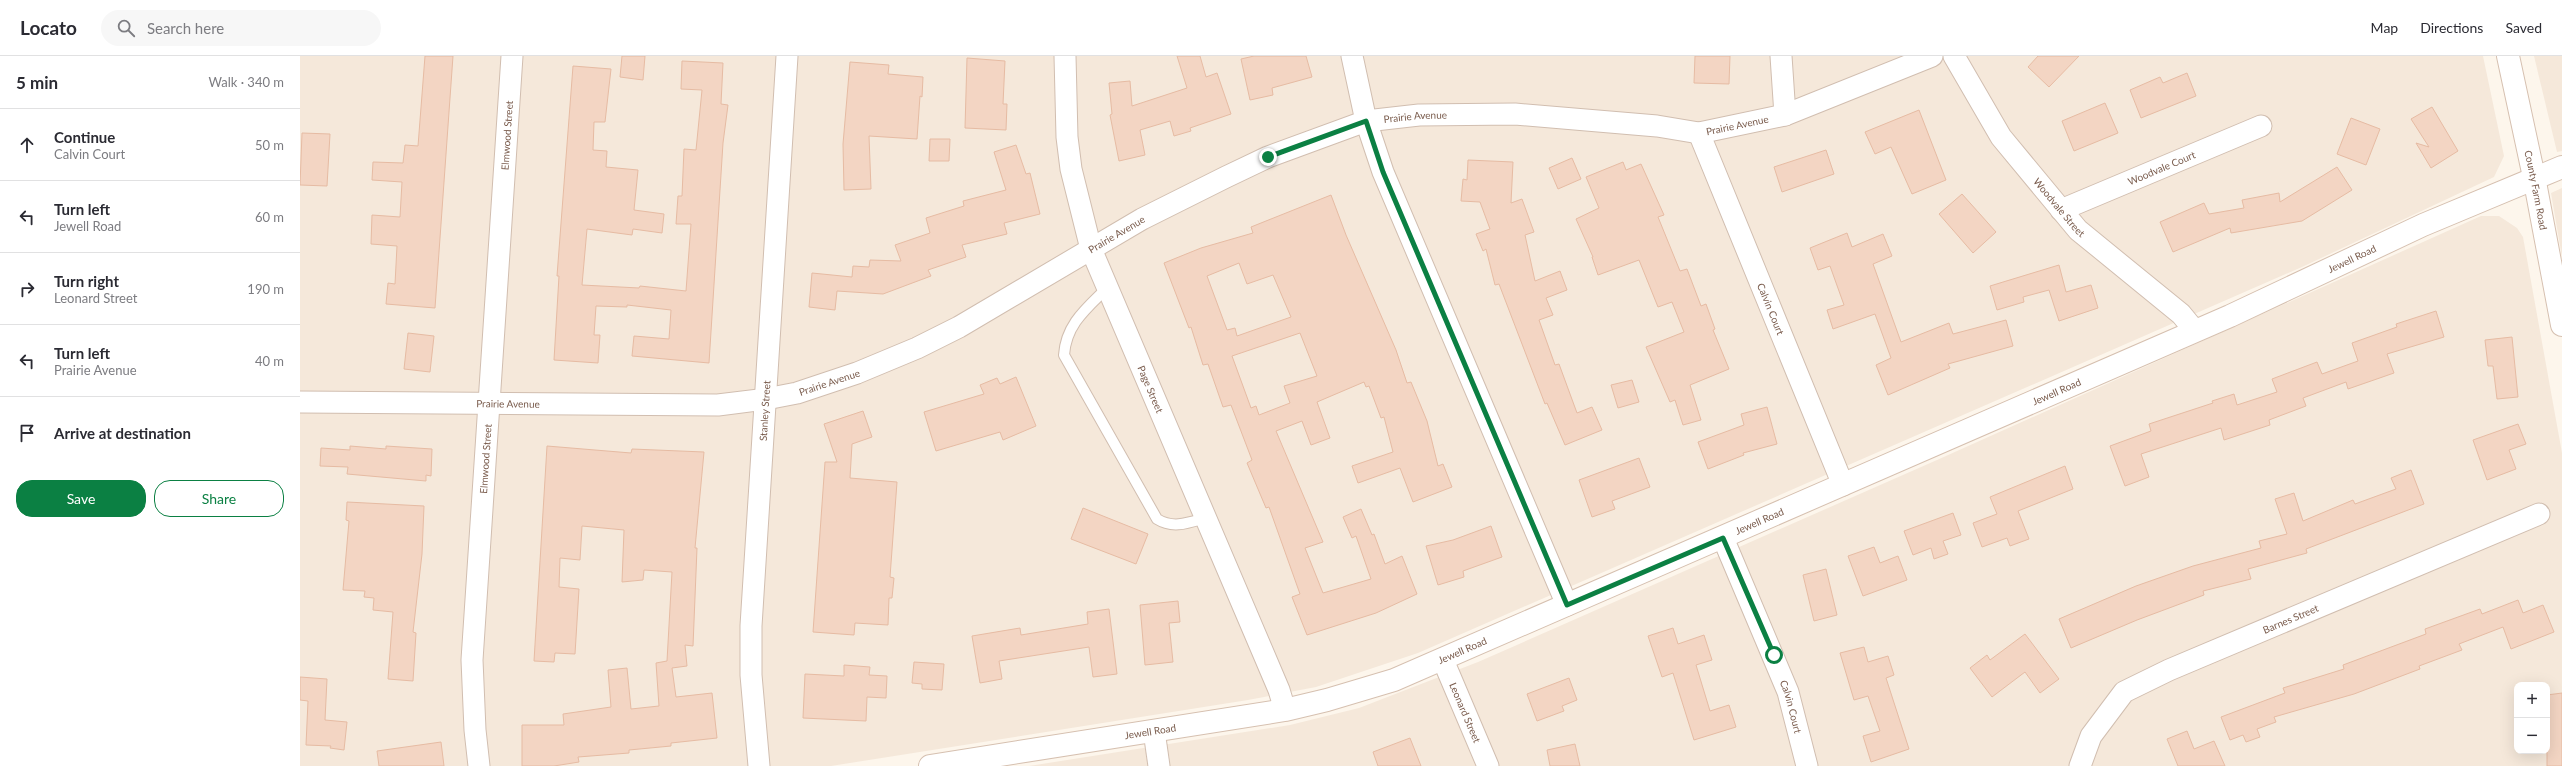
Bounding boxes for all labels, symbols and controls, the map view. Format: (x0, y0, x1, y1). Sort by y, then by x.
search box (101, 10, 381, 46)
text: Locato (20, 16, 77, 39)
icon: search (115, 17, 137, 39)
text: Search here (147, 19, 224, 37)
text: Map (2371, 19, 2398, 36)
text: Directions (2420, 19, 2483, 36)
text: Saved (2505, 19, 2542, 36)
text: 5 min (16, 72, 58, 93)
text: Walk · 340 m (208, 74, 284, 90)
street label: Elmwood Street (498, 100, 515, 171)
street label: Prairie Avenue (1383, 109, 1447, 125)
street label: Prairie Avenue (1705, 113, 1770, 137)
text: Continue (54, 128, 115, 146)
icon: ahead (16, 134, 38, 156)
text: 50 m (255, 137, 284, 153)
text: Calvin Court (54, 146, 125, 162)
route end (1259, 148, 1277, 166)
street label: Woodvale Court (2126, 148, 2197, 187)
street label: County Farm Road (2522, 149, 2550, 231)
street label: Woodvale Street (2031, 175, 2088, 240)
text: Turn left (54, 200, 110, 218)
icon: left (16, 206, 38, 228)
text: 60 m (255, 209, 284, 225)
street label: Prairie Avenue (1086, 213, 1147, 255)
text: Jewell Road (54, 218, 121, 234)
street label: Jewell Road (2326, 242, 2378, 275)
text: Turn right (54, 272, 119, 290)
icon: right (16, 278, 38, 300)
text: 190 m (247, 281, 284, 297)
street label: Calvin Court (1755, 281, 1787, 337)
text: Leonard Street (54, 290, 137, 306)
text: Turn left (54, 344, 110, 362)
icon: left (16, 350, 38, 372)
text: 40 m (255, 353, 284, 369)
text: Prairie Avenue (54, 362, 137, 378)
street label: Page Street (1135, 364, 1166, 415)
street label: Prairie Avenue (797, 366, 861, 398)
street label: Jewell Road (2030, 376, 2083, 407)
street label: Stanley Street (757, 380, 773, 441)
street label: Prairie Avenue (476, 397, 540, 410)
icon: arrive (16, 422, 38, 444)
street label: Elmwood Street (477, 423, 494, 494)
text: Arrive at destination (54, 424, 191, 442)
button: Save (16, 480, 146, 517)
button: Share (154, 480, 284, 517)
street label: Jewell Road (1733, 505, 1786, 537)
street label: Barnes Street (2261, 602, 2321, 636)
street label: Jewell Road (1436, 634, 1489, 666)
route start (1765, 646, 1783, 664)
street label: Calvin Court (1778, 678, 1804, 735)
street label: Leonard Street (1447, 681, 1484, 745)
map controls (2514, 682, 2550, 754)
button: + (2514, 682, 2550, 718)
button: − (2514, 718, 2550, 754)
street label: Jewell Road (1124, 721, 1177, 741)

